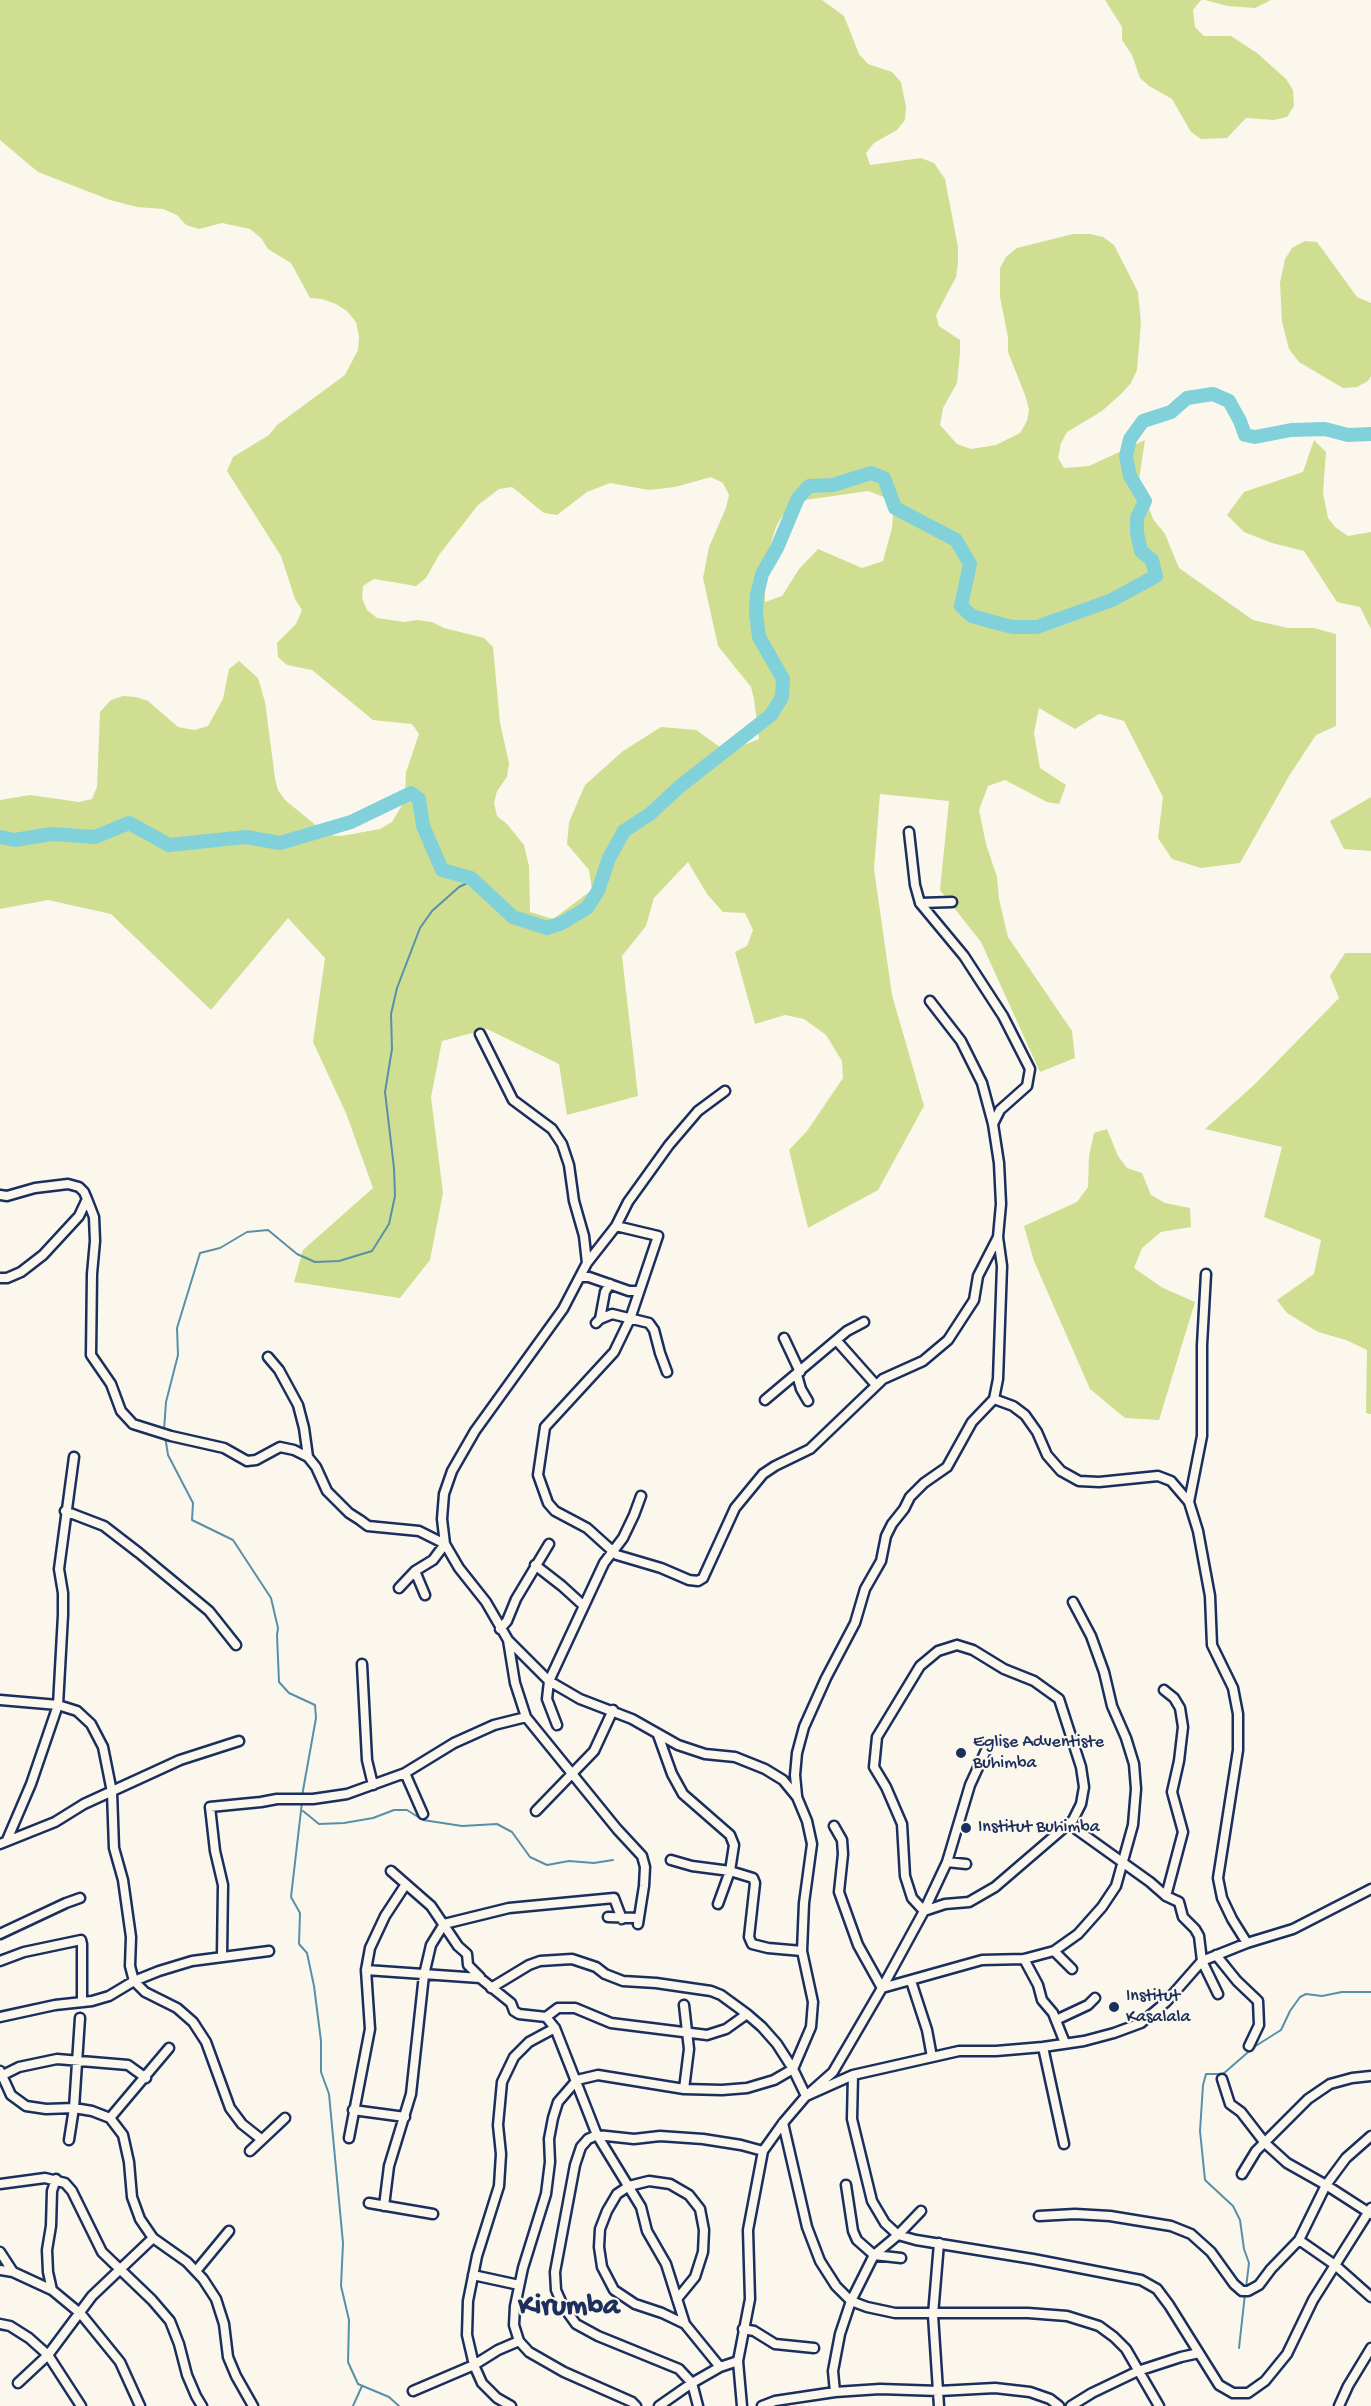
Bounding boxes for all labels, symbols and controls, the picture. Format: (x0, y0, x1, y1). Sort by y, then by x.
place label: Eglise Adventiste Buhimba (973, 1732, 1104, 1774)
marker: Eglise Adventiste Buhimba (954, 1746, 968, 1760)
place label: Institut Buhimba (978, 1817, 1100, 1839)
marker: Institut Buhimba (959, 1821, 973, 1835)
place label: Institut Kasalala (1126, 1986, 1190, 2028)
marker: Institut Kasalala (1107, 2000, 1121, 2014)
district label: Kirumba (518, 2290, 620, 2326)

